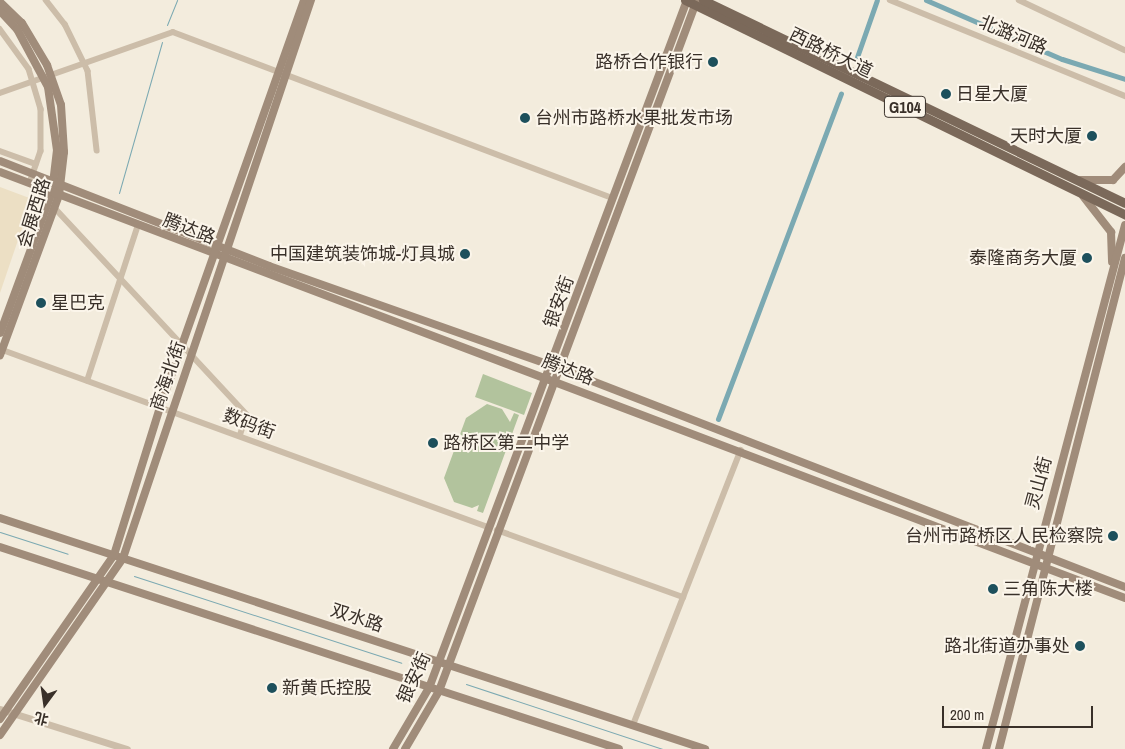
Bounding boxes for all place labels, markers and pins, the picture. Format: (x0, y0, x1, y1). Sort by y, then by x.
place label: 路桥合作银行 (595, 51, 703, 73)
marker: 路桥合作银行 (707, 56, 719, 68)
place label: 日星大厦 (956, 83, 1028, 105)
marker: 日星大厦 (940, 88, 952, 100)
place label: 台州市路桥水果批发市场 (535, 107, 733, 129)
marker: 台州市路桥水果批发市场 (519, 112, 531, 124)
place label: 天时大厦 (1010, 125, 1082, 147)
marker: 天时大厦 (1086, 130, 1098, 142)
place label: 中国建筑装饰城-灯具城 (270, 243, 455, 265)
place label: 泰隆商务大厦 (969, 247, 1077, 269)
marker: 中国建筑装饰城-灯具城 (459, 248, 471, 260)
marker: 泰隆商务大厦 (1081, 252, 1093, 264)
place label: 星巴克 (51, 292, 105, 314)
marker: 星巴克 (35, 297, 47, 309)
place label: 路桥区第二中学 (443, 432, 569, 454)
marker: 路桥区第二中学 (427, 437, 439, 449)
place label: 台州市路桥区人民检察院 (905, 525, 1103, 547)
marker: 台州市路桥区人民检察院 (1107, 530, 1119, 542)
place label: 三角陈大楼 (1003, 578, 1093, 600)
marker: 三角陈大楼 (987, 583, 999, 595)
place label: 路北街道办事处 (944, 635, 1070, 657)
marker: 路北街道办事处 (1074, 640, 1086, 652)
place label: 新黄氏控股 (282, 677, 372, 699)
marker: 新黄氏控股 (266, 682, 278, 694)

